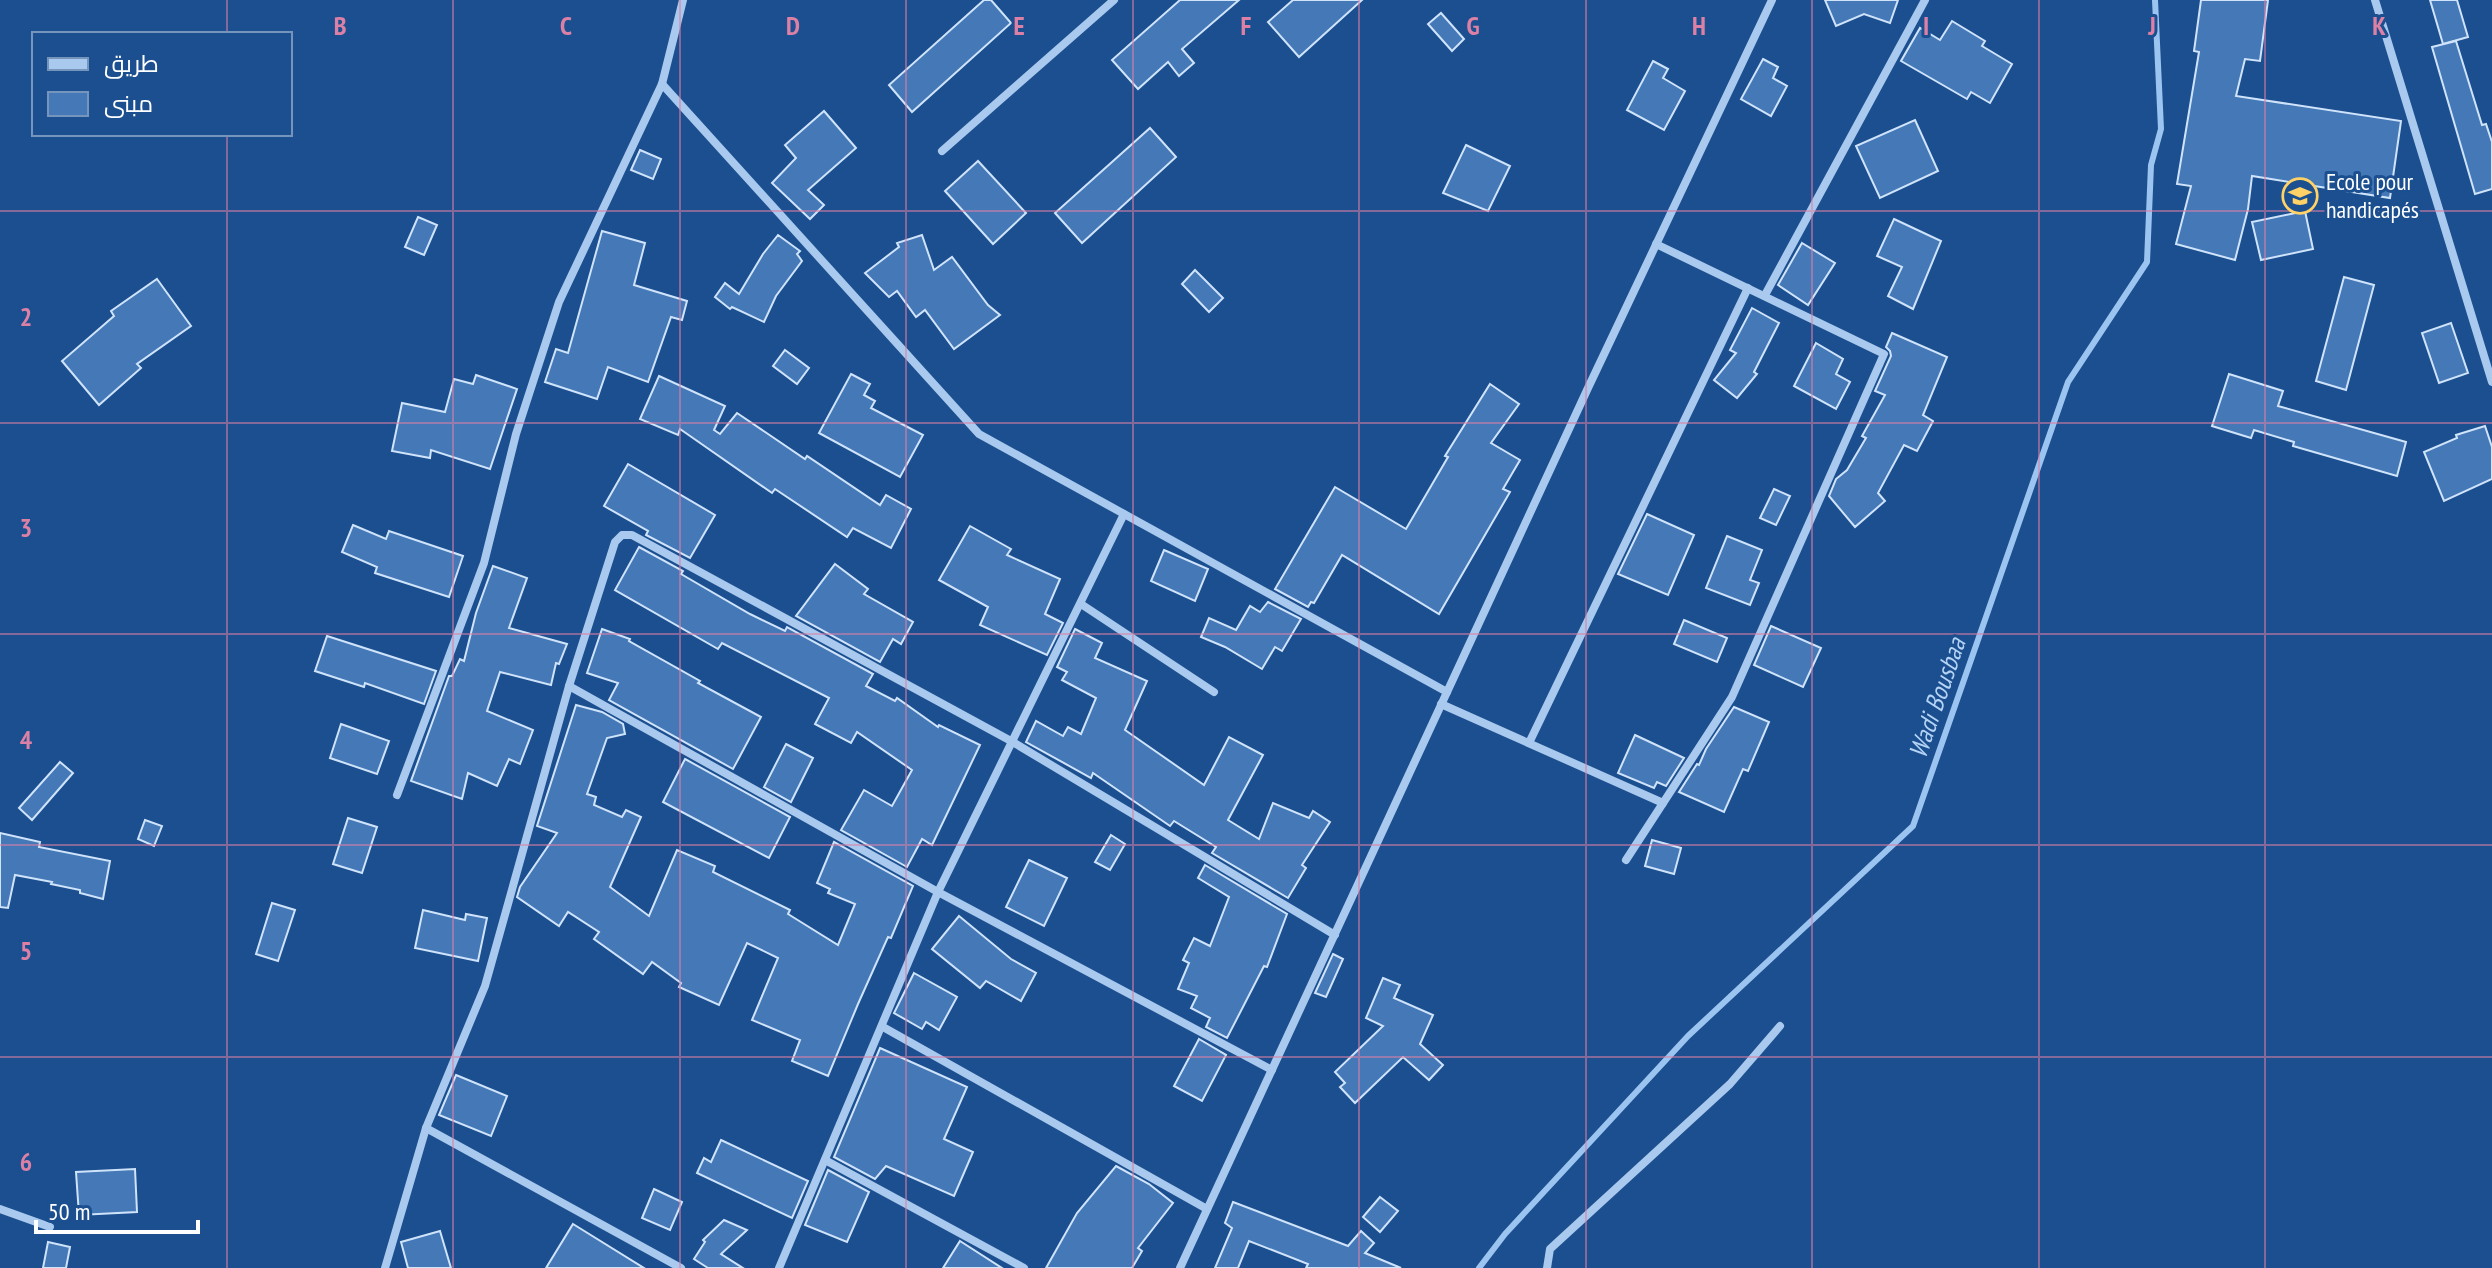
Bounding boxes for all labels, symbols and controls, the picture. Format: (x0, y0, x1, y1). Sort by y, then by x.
text: B (334, 9, 347, 42)
text: C (560, 9, 572, 42)
text: D (786, 9, 800, 42)
text: E (1013, 9, 1025, 42)
text: F (1241, 9, 1252, 42)
text: G (1466, 9, 1480, 42)
text: H (1692, 9, 1706, 42)
text: I (1923, 9, 1929, 42)
text: J (2147, 9, 2156, 42)
text: K (2372, 9, 2386, 42)
legend (32, 32, 292, 136)
text: طريق (104, 48, 159, 79)
text: مبنى (104, 88, 153, 119)
place label: Ecole pour handicapés (2326, 166, 2419, 225)
school or university icon: Ecole pour handicapés (2281, 177, 2319, 215)
text: 2 (20, 300, 32, 333)
text: 3 (20, 511, 32, 544)
water label: Wadi Bousbaa (1901, 632, 1973, 762)
text: 4 (20, 723, 33, 756)
text: 5 (20, 934, 32, 967)
text: 6 (20, 1145, 32, 1178)
scale bar (36, 1184, 198, 1234)
text: 50 m (48, 1196, 90, 1227)

